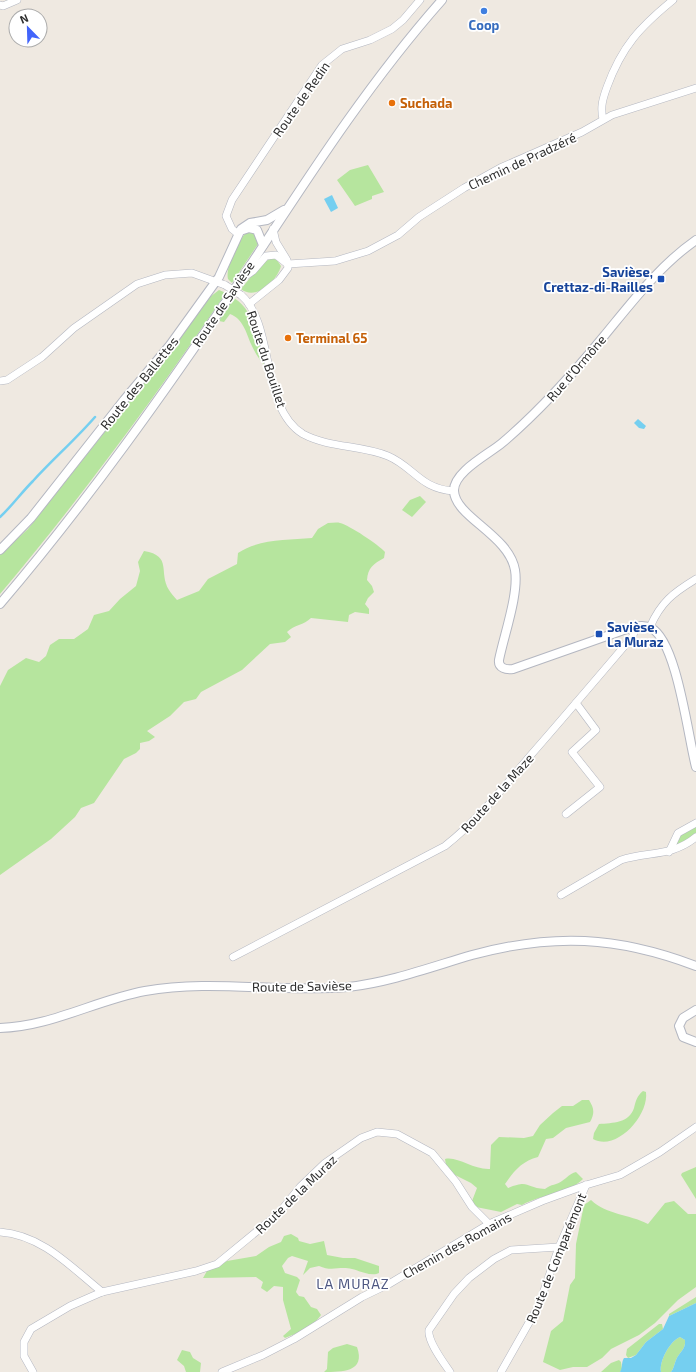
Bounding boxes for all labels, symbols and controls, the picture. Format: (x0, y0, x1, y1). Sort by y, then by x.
marker: Coop (479, 6, 489, 16)
north arrow (8, 8, 48, 48)
text: N (18, 11, 30, 26)
place label: Coop (469, 17, 500, 33)
street label: Route de Redin (269, 58, 333, 140)
place label: Suchada (400, 95, 452, 111)
marker: Suchada (387, 98, 397, 108)
street label: Chemin de Pradzéré (465, 129, 579, 193)
street label: Route de Savièse (188, 258, 258, 350)
place label: Savièse, Crettaz-di-Railles (544, 264, 653, 295)
marker: Savièse, Crettaz-di-Railles (656, 274, 666, 284)
street label: Route du Bouillet (244, 308, 290, 410)
place label: Terminal 65 (296, 330, 367, 346)
street label: Rue d'Ormône (543, 332, 609, 404)
street label: Route des Ballettes (97, 333, 181, 433)
marker: Terminal 65 (283, 333, 293, 343)
place label: Savièse, La Muraz (607, 619, 664, 650)
marker: Savièse, La Muraz (594, 629, 604, 639)
street label: Route de la Maze (457, 750, 537, 836)
street label: Route de Savièse (252, 977, 352, 995)
street label: Route de la Muraz (252, 1151, 340, 1237)
street label: Route de Comparémont (523, 1190, 589, 1325)
street label: Chemin des Romains (400, 1208, 514, 1282)
district label: LA MURAZ (316, 1275, 390, 1292)

